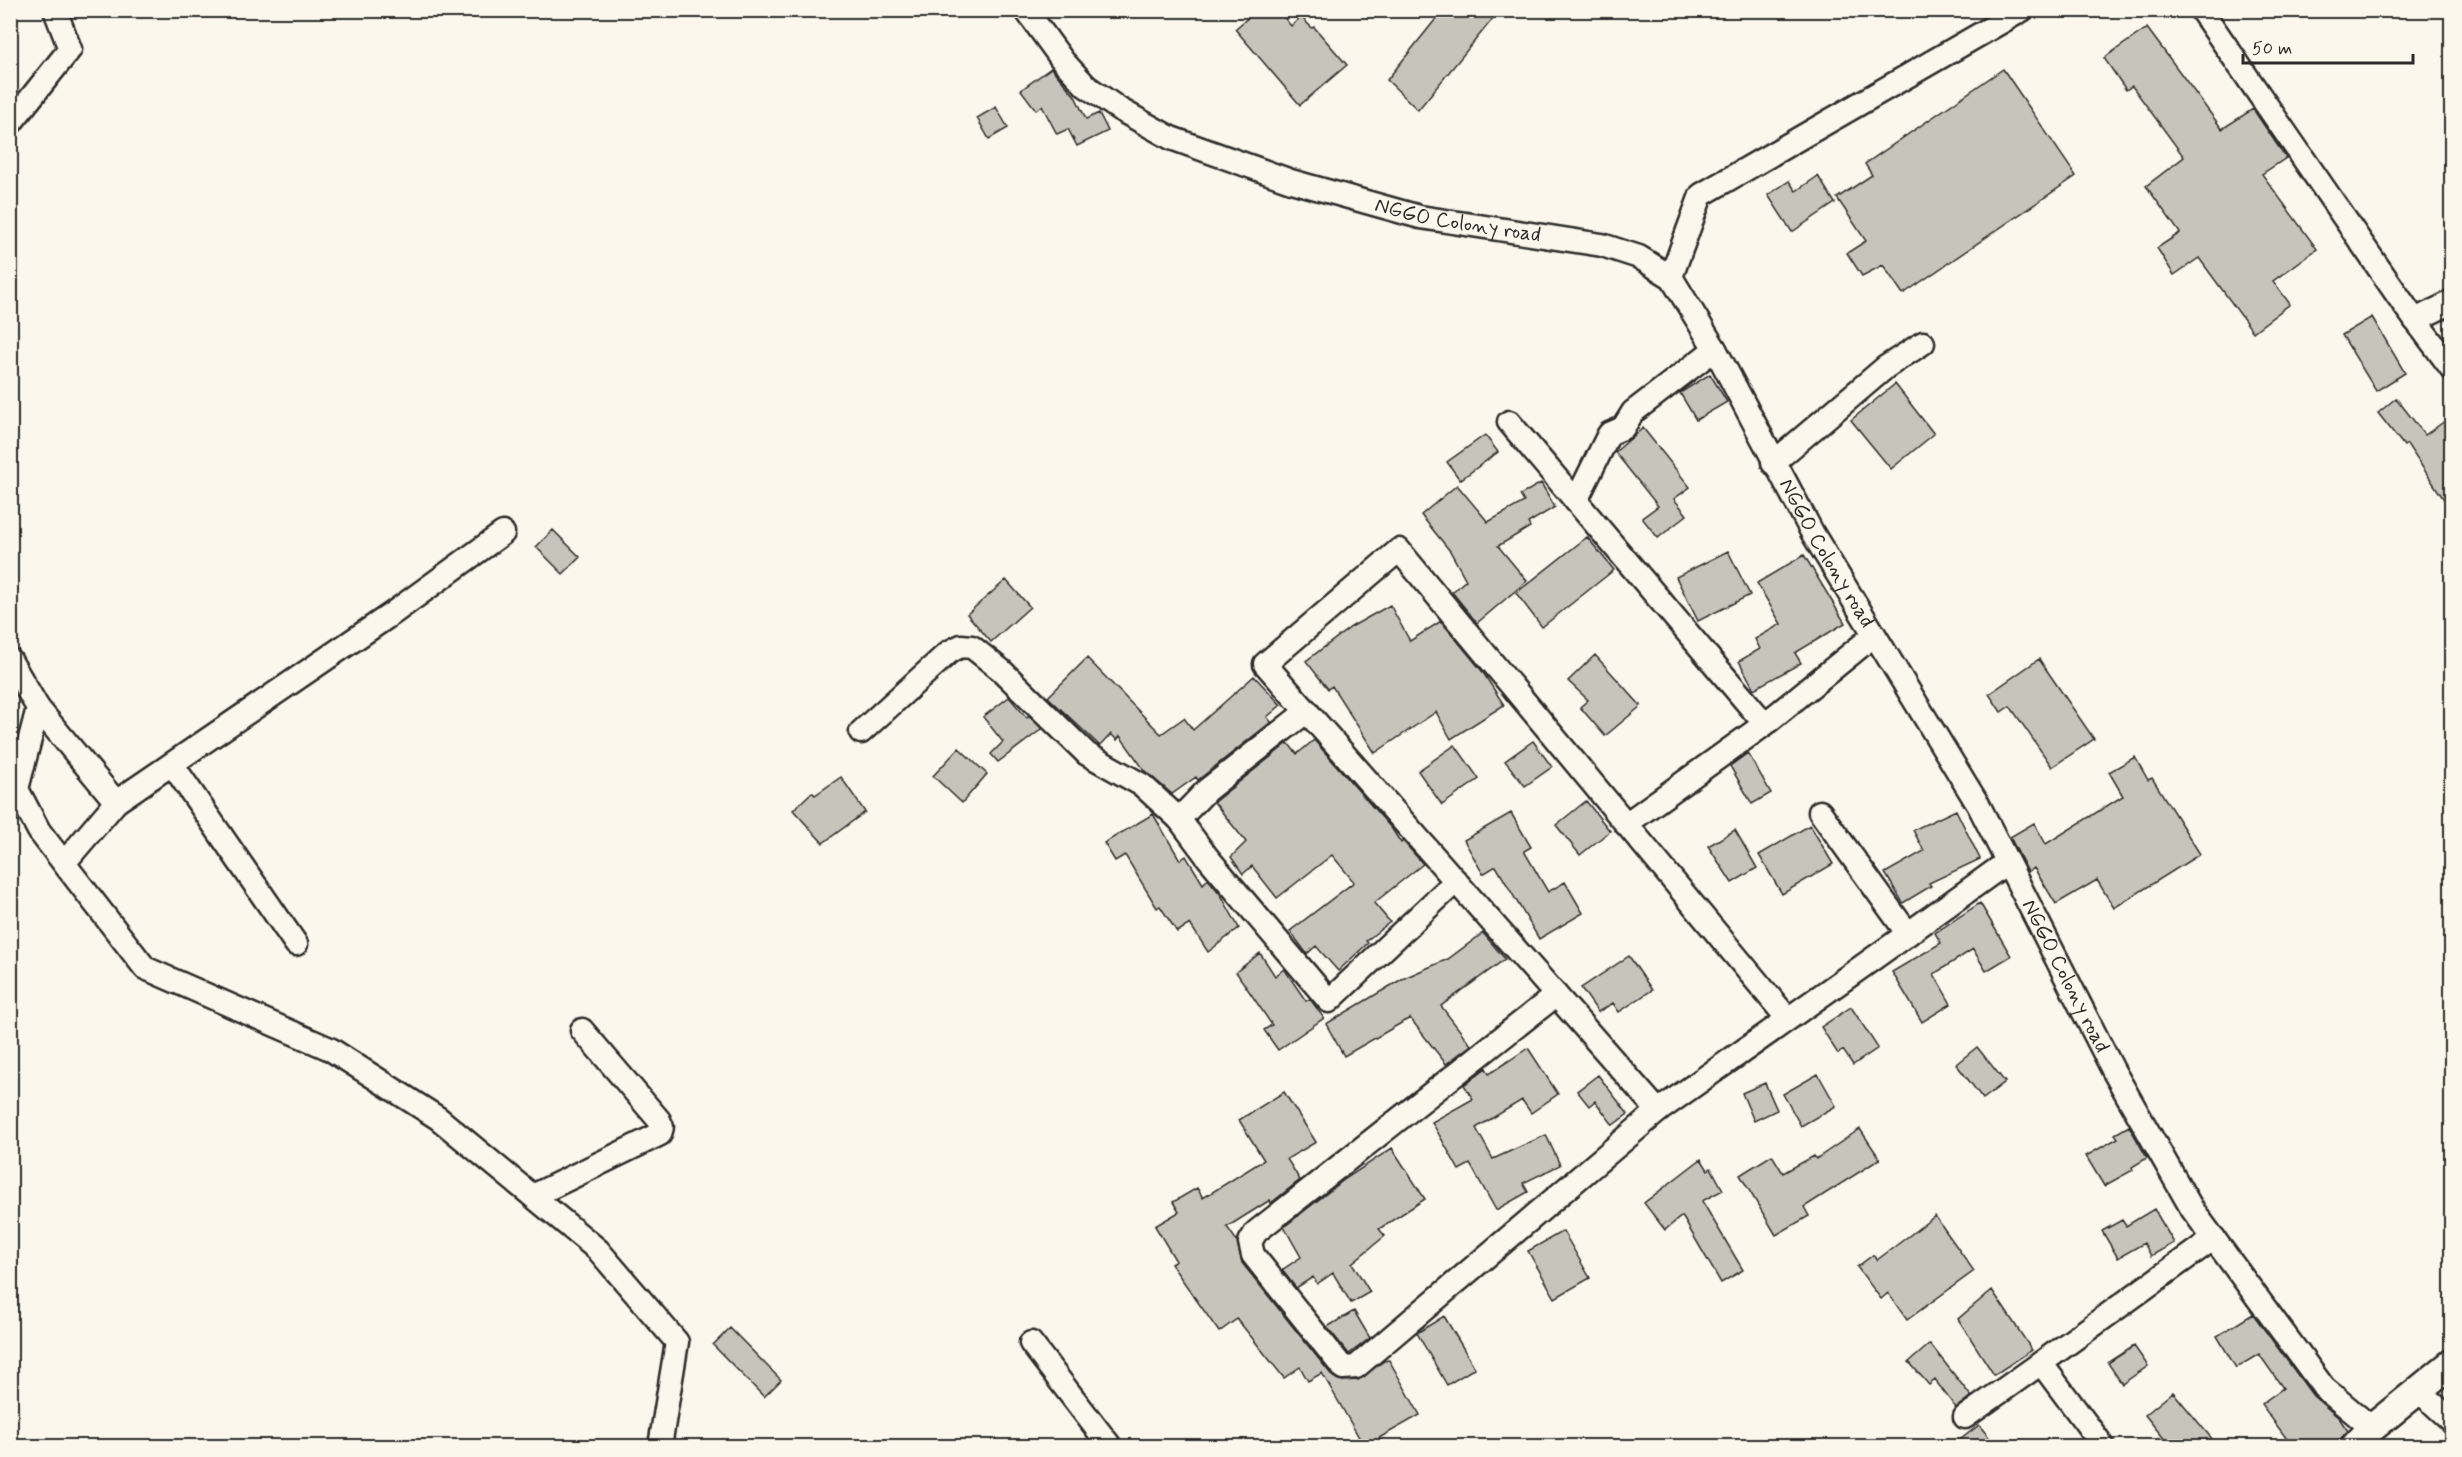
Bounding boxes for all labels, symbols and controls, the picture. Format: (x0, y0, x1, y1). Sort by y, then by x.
scale bar (2243, 27, 2412, 65)
text: 50 m (2252, 37, 2292, 61)
street label: NGGO Colony road (1372, 191, 1543, 249)
street label: NGGO Colony road (1772, 474, 1881, 633)
street label: NGGO Colony road (2015, 895, 2116, 1057)

